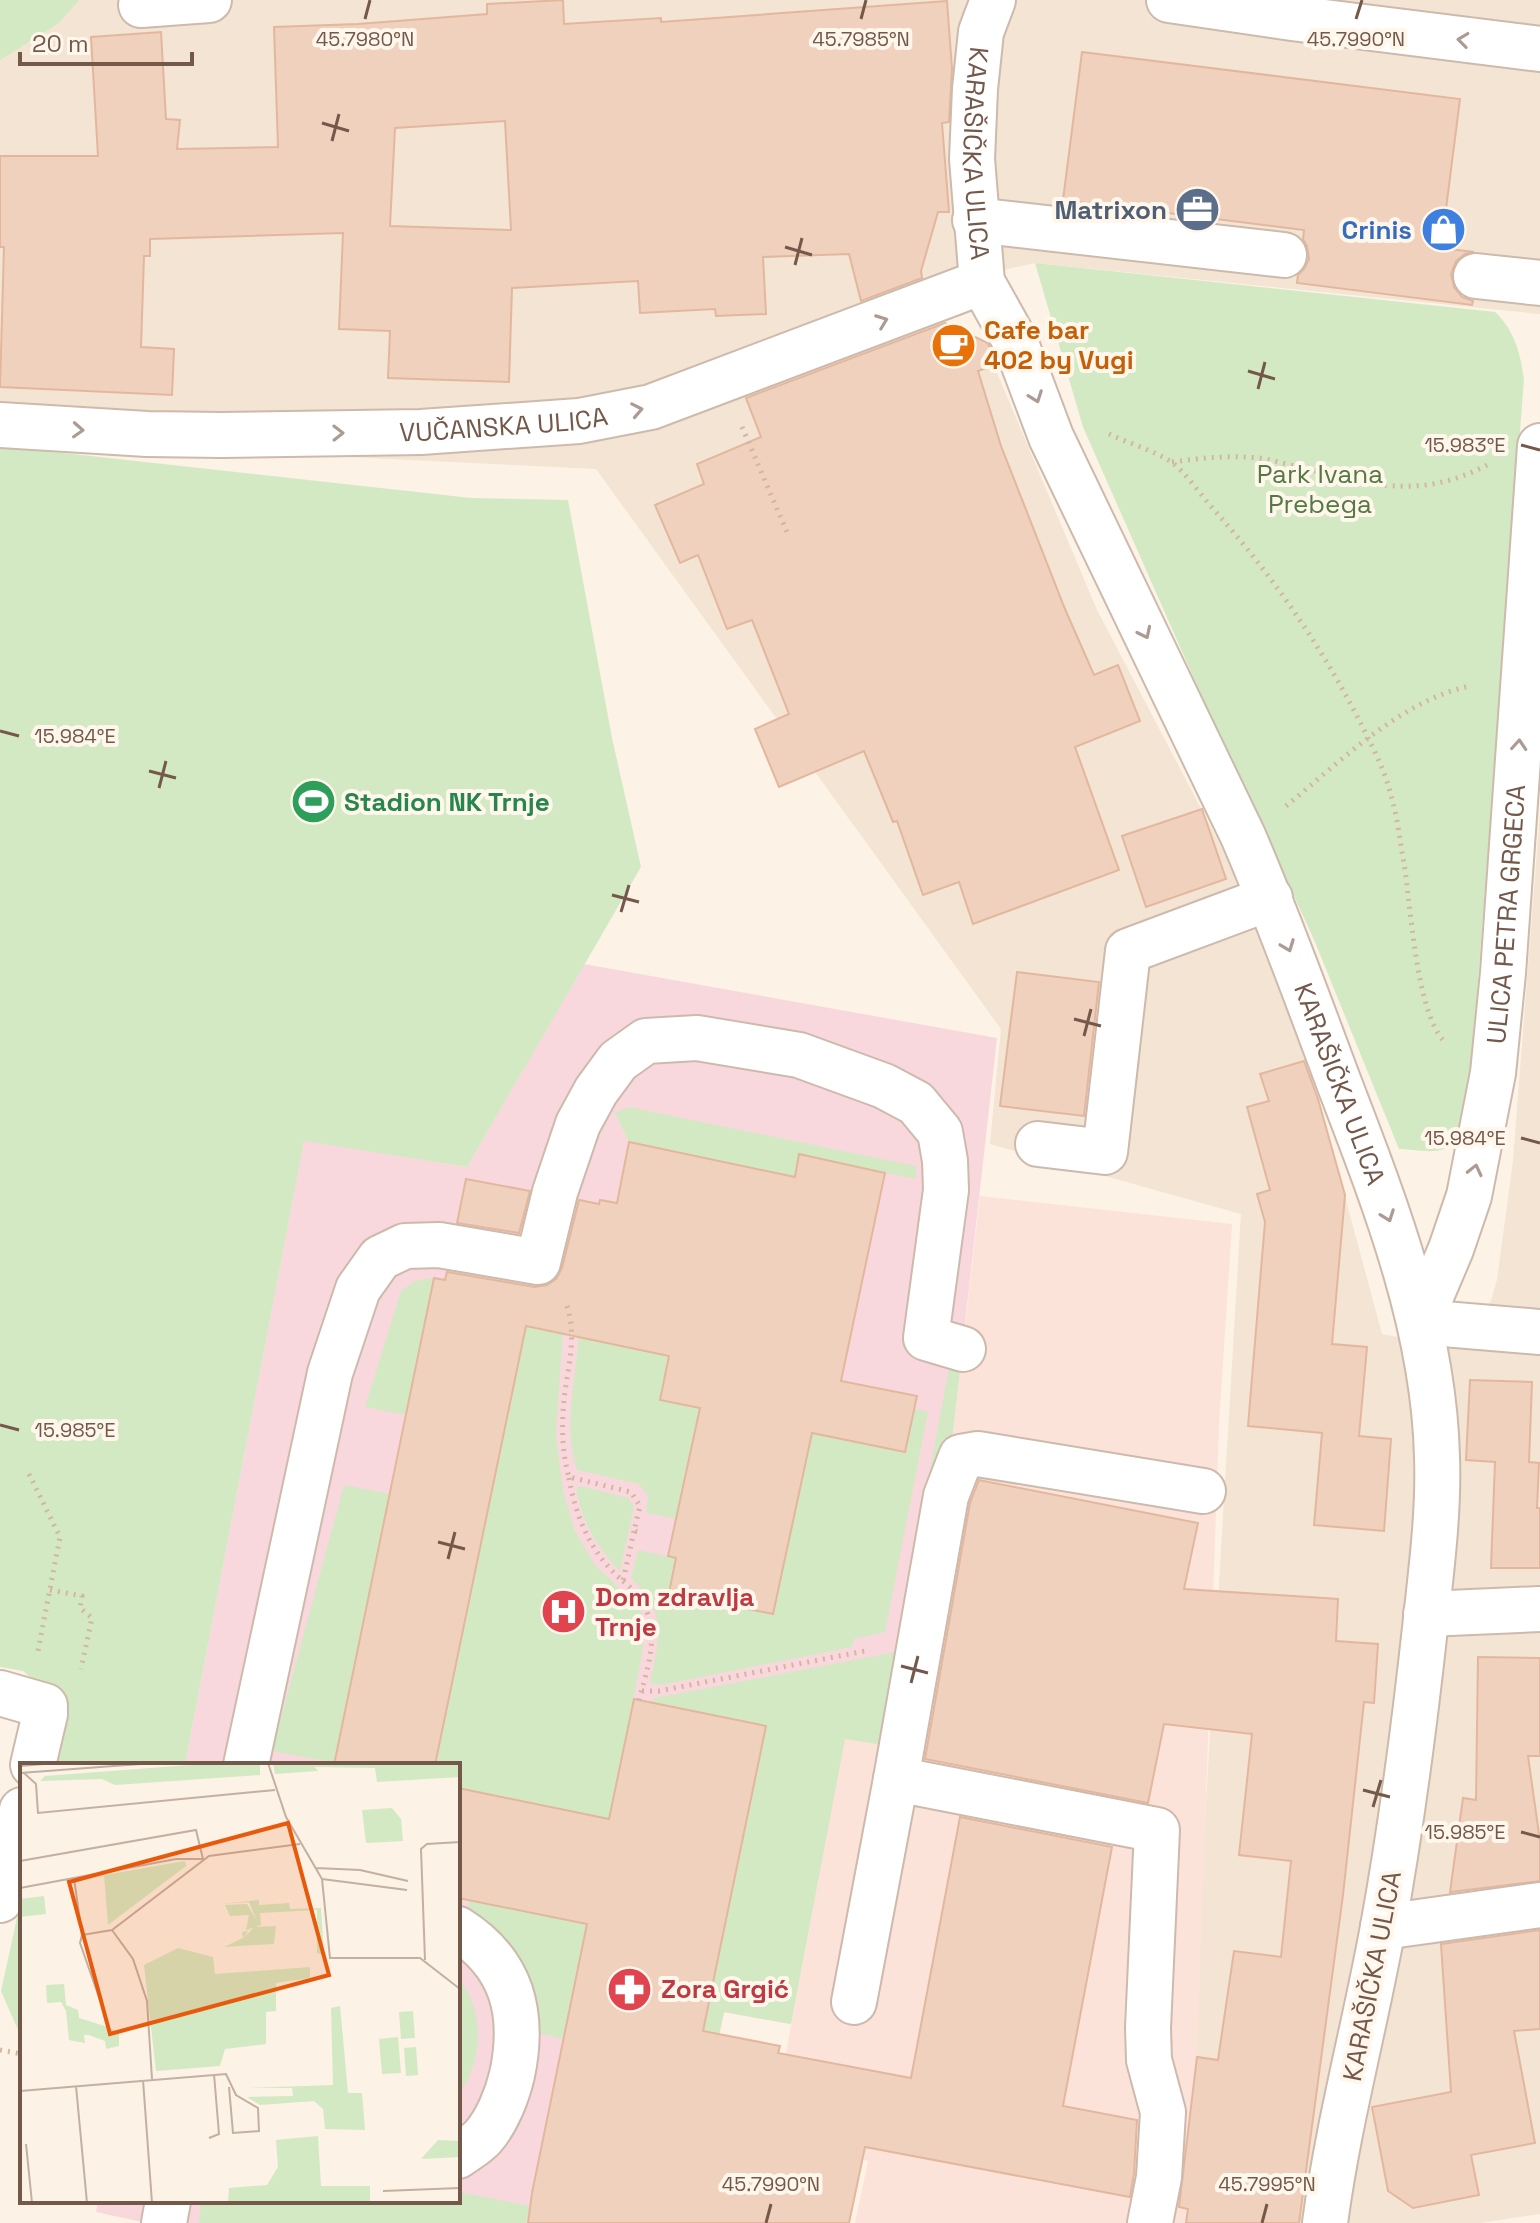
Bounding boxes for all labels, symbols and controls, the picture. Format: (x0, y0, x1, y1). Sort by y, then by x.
scale bar (20, 16, 192, 66)
text: 45.7980°N (316, 26, 414, 52)
text: 45.7985°N (812, 26, 910, 52)
text: 45.7990°N (1307, 26, 1405, 52)
text: 20 m (32, 28, 89, 59)
one-way arrow (1456, 31, 1469, 48)
street label: KARAŠIČKA ULICA (955, 45, 997, 261)
office icon: Matrixon (1174, 186, 1222, 234)
place label: Matrixon (1054, 193, 1167, 227)
shop icon: Crinis (1419, 206, 1467, 254)
place label: Crinis (1341, 213, 1412, 247)
place label: Cafe bar 402 by Vugi (984, 313, 1134, 377)
one-way arrow (874, 314, 888, 331)
cafe icon: Cafe bar 402 by Vugi (929, 321, 977, 369)
one-way arrow (1026, 389, 1043, 403)
street label: VUČANSKA ULICA (399, 399, 611, 449)
one-way arrow (631, 402, 644, 419)
one-way arrow (72, 421, 85, 438)
one-way arrow (332, 424, 345, 442)
text: 15.983°E (1424, 432, 1506, 458)
park label: Park Ivana Prebega (1257, 457, 1383, 521)
one-way arrow (1135, 625, 1151, 640)
text: 15.984°E (34, 723, 116, 749)
one-way arrow (1510, 738, 1527, 751)
sports icon: Stadion NK Trnje (289, 778, 337, 826)
street label: ULICA PETRA GRGECA (1479, 783, 1533, 1046)
place label: Stadion NK Trnje (344, 785, 550, 819)
one-way arrow (1278, 938, 1295, 952)
street label: KARAŠIČKA ULICA (1286, 978, 1393, 1190)
text: 15.984°E (1424, 1125, 1506, 1151)
one-way arrow (1465, 1164, 1482, 1177)
one-way arrow (1378, 1208, 1394, 1222)
text: 15.985°E (35, 1417, 115, 1443)
place label: Dom zdravlja Trnje (595, 1580, 754, 1644)
hospital icon: Dom zdravlja Trnje (540, 1588, 588, 1636)
inset map (20, 1763, 460, 2203)
text: 15.985°E (1425, 1819, 1505, 1845)
street label: KARAŠIČKA ULICA (1335, 1868, 1409, 2084)
pharmacy icon: Zora Grgić (606, 1965, 654, 2013)
place label: Zora Grgić (661, 1972, 789, 2006)
text: 45.7990°N (722, 2171, 820, 2197)
text: 45.7995°N (1218, 2171, 1316, 2197)

